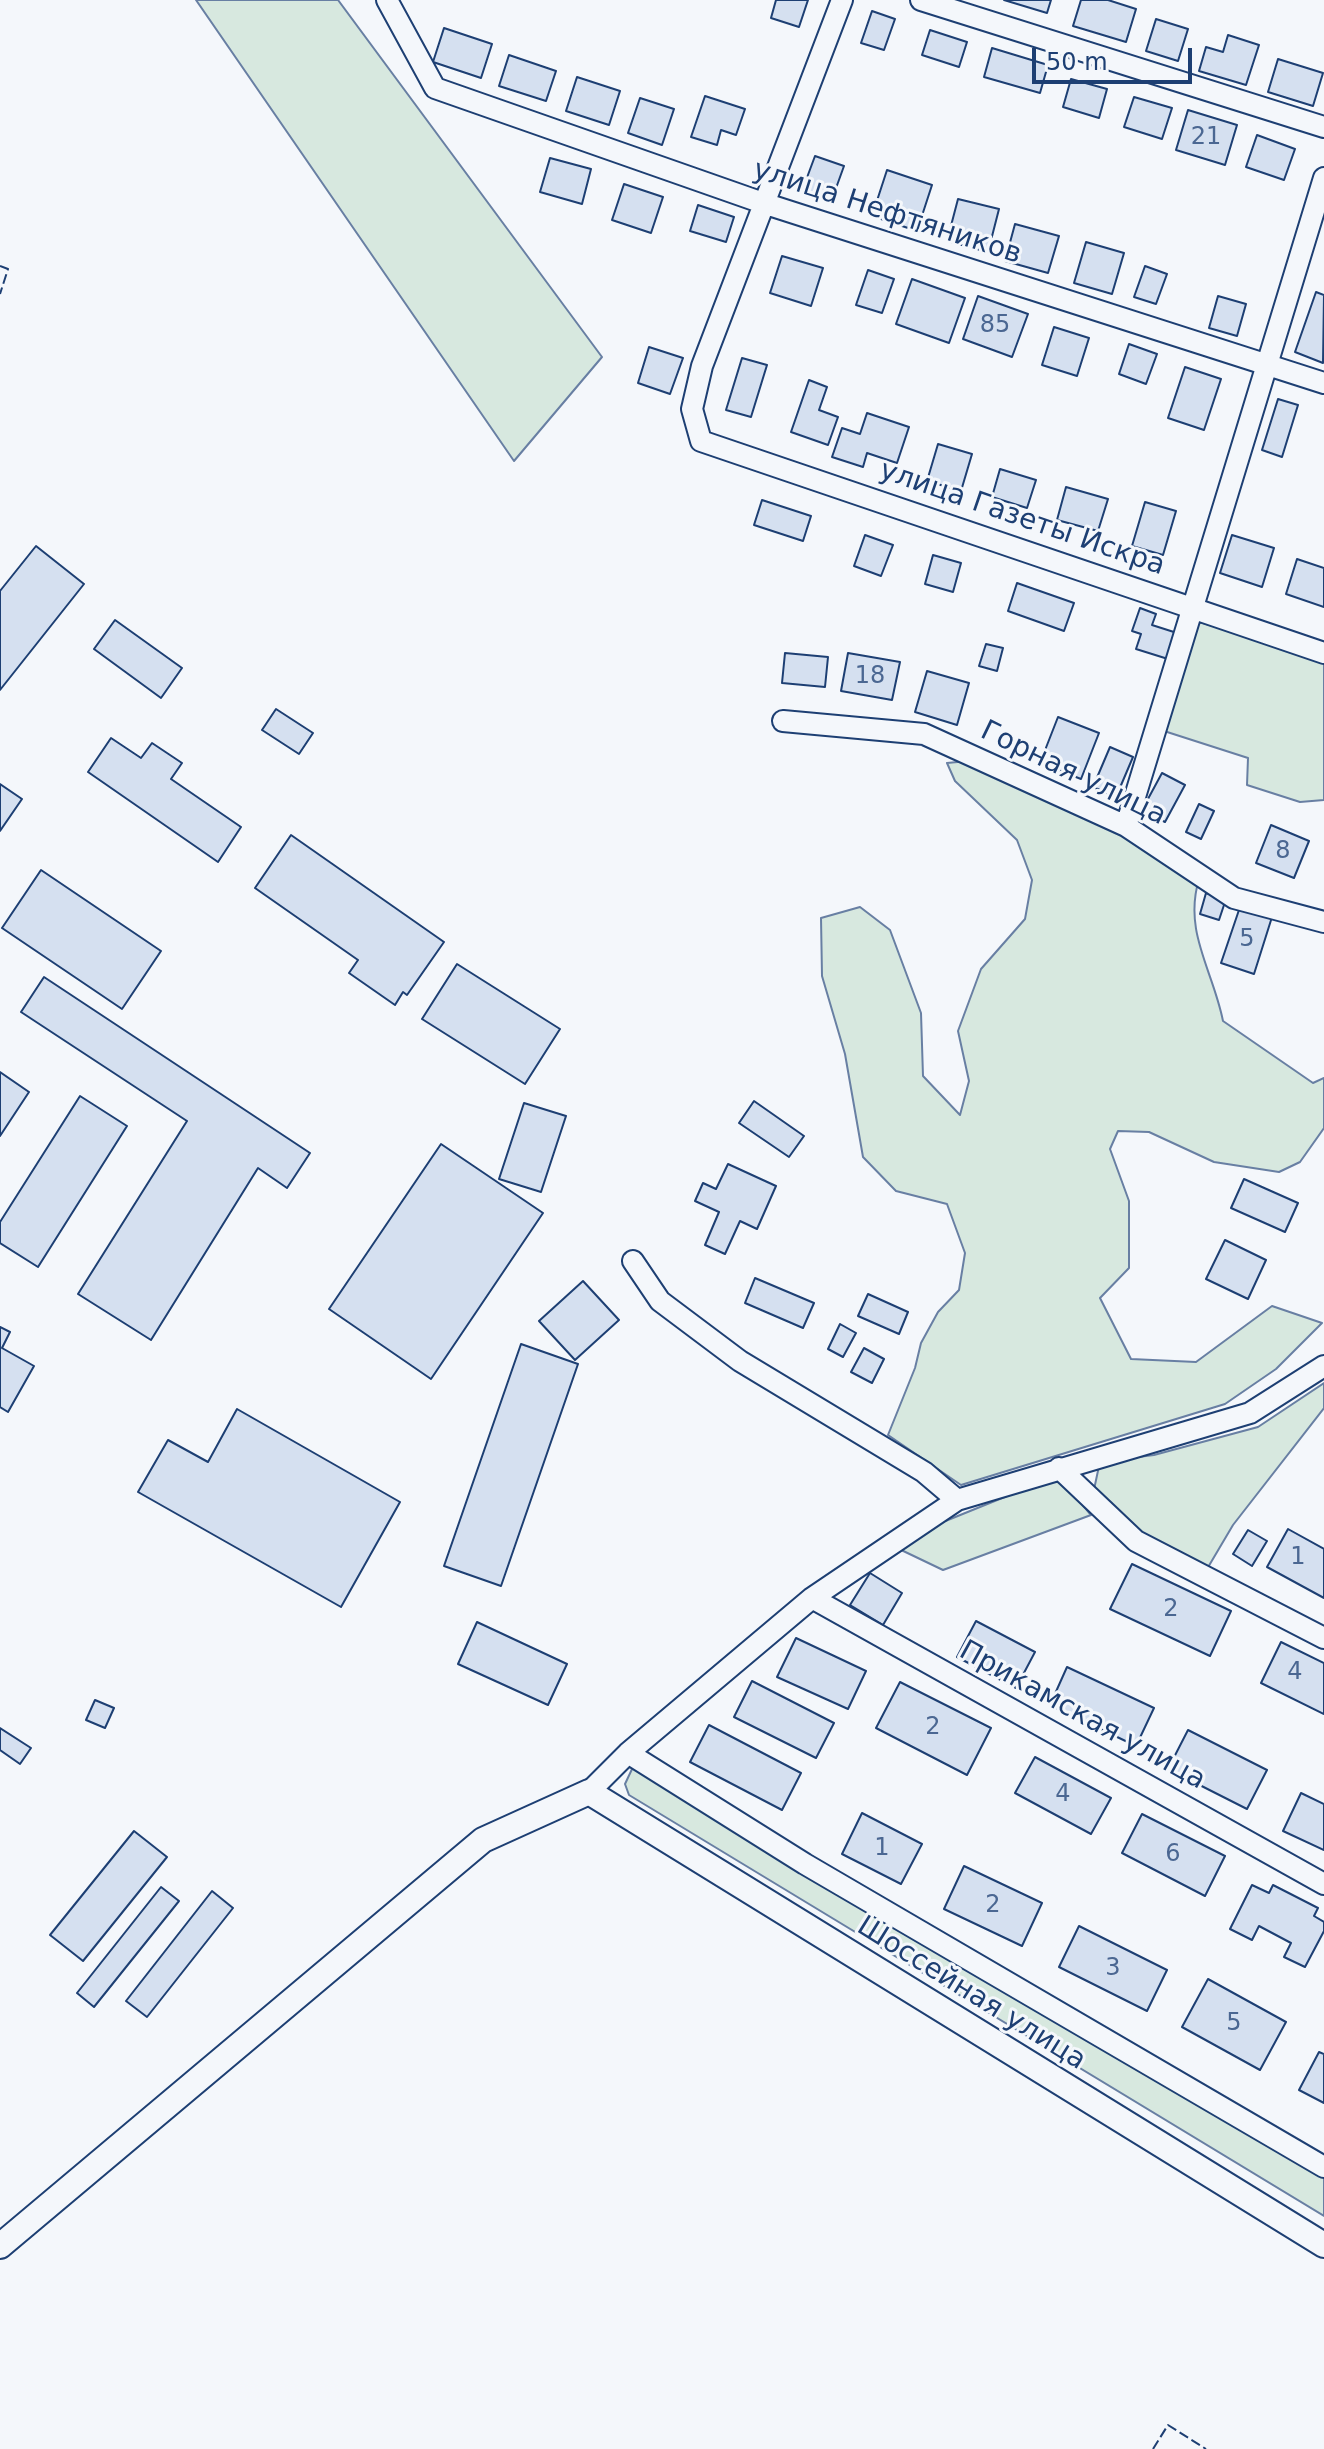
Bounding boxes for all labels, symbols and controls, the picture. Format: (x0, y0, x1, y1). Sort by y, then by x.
scale bar (1036, 32, 1196, 82)
text: 50 m (1046, 48, 1108, 76)
house number: 21 (1191, 124, 1221, 152)
street label: улица Нефтяников (749, 154, 1025, 272)
house number: 85 (980, 312, 1010, 340)
street label: улица Газеты Искра (875, 454, 1169, 584)
house number: 18 (855, 663, 885, 691)
street label: Горная улица (975, 715, 1171, 833)
house number: 8 (1275, 838, 1291, 866)
house number: 5 (1239, 926, 1255, 954)
house number: 1 (1290, 1544, 1306, 1572)
house number: 2 (1163, 1596, 1179, 1624)
street label: Прикамская улица (953, 1634, 1211, 1798)
house number: 4 (1287, 1659, 1303, 1687)
house number: 2 (925, 1714, 941, 1742)
house number: 4 (1055, 1781, 1071, 1809)
house number: 1 (874, 1835, 890, 1863)
house number: 6 (1165, 1841, 1181, 1869)
house number: 2 (985, 1892, 1001, 1920)
street label: Шоссейная улица (850, 1910, 1092, 2078)
house number: 3 (1105, 1955, 1121, 1983)
house number: 5 (1226, 2010, 1242, 2038)

